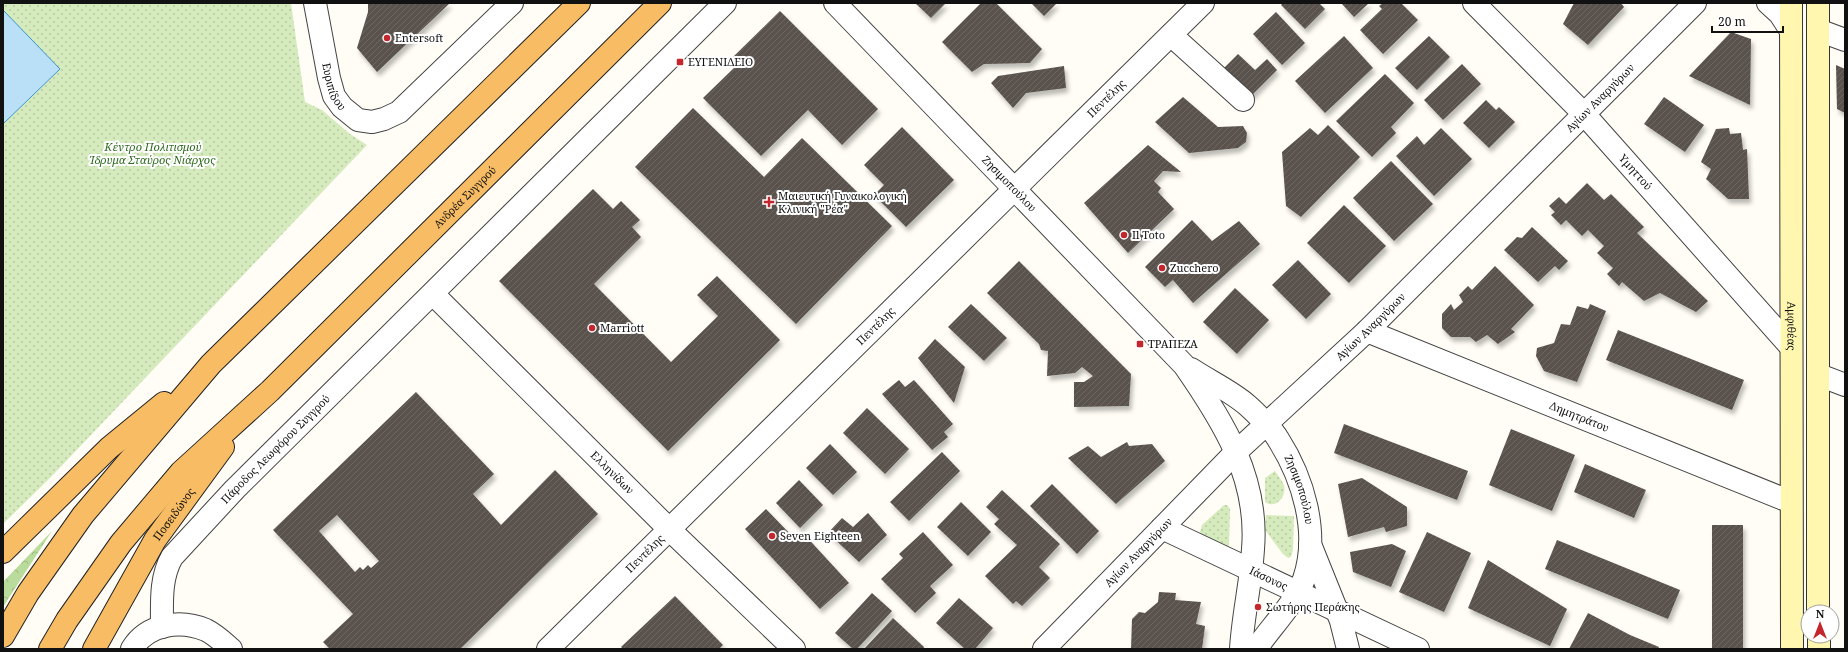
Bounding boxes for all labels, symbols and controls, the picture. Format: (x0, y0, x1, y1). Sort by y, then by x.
scale bar (1712, 8, 1783, 34)
text: 20 m (1718, 13, 1746, 30)
place label: Entersoft (395, 30, 443, 45)
marker: Entersoft (382, 33, 392, 43)
place label: ΕΥΓΕΝΙΔΕΙΟ (688, 54, 753, 69)
marker: ΕΥΓΕΝΙΔΕΙΟ (675, 57, 685, 67)
street label: Αγίων Αναργύρων (1562, 60, 1637, 135)
street label: Ευριπίδου (319, 61, 350, 113)
street label: Πεντέλης (1083, 76, 1128, 120)
park label: Κέντρο Πολιτισμού Ίδρυμα Σταύρος Νιάρχος (89, 139, 216, 167)
street label: Υμηττού (1615, 150, 1656, 193)
street label: Ζησιμοπούλου (979, 152, 1040, 215)
street label: Ανδρέα Συγγρού (430, 162, 499, 231)
place label: Μαιευτική Γυναικολογική Κλινική "Ρέα" (778, 188, 907, 216)
marker: Μαιευτική Γυναικολογική Κλινική "Ρέα" (763, 196, 775, 208)
place label: Il Toto (1132, 227, 1165, 242)
marker: Il Toto (1119, 230, 1129, 240)
place label: Zucchero (1170, 260, 1219, 275)
marker: Zucchero (1157, 263, 1167, 273)
street label: Αγίων Αναργύρων (1332, 289, 1408, 363)
street label: Αμφιθέας (1784, 301, 1800, 351)
street label: Πεντέλης (853, 303, 898, 348)
place label: Marriott (600, 320, 645, 335)
marker: Marriott (587, 323, 597, 333)
place label: ΤΡΑΠΕΖΑ (1148, 336, 1198, 351)
marker: ΤΡΑΠΕΖΑ (1135, 339, 1145, 349)
street label: Πάροδος Λεωφόρου Συγγρού (217, 391, 333, 507)
street label: Δημητράτου (1548, 397, 1612, 435)
street label: Ελληνίδων (588, 447, 638, 497)
street label: Ζησιμοπούλου (1281, 452, 1317, 525)
street label: Ποσειδώνος (149, 484, 198, 543)
street label: Αγίων Αναργύρων (1101, 514, 1175, 590)
place label: Seven Eighteen (780, 528, 860, 543)
street label: Πεντέλης (622, 531, 667, 576)
marker: Seven Eighteen (767, 531, 777, 541)
street label: Ιάσονος (1247, 562, 1291, 593)
place label: Σωτήρης Περάκης (1266, 599, 1360, 614)
marker: Σωτήρης Περάκης (1253, 602, 1263, 612)
north arrow (1800, 604, 1840, 644)
text: N (1816, 606, 1825, 621)

